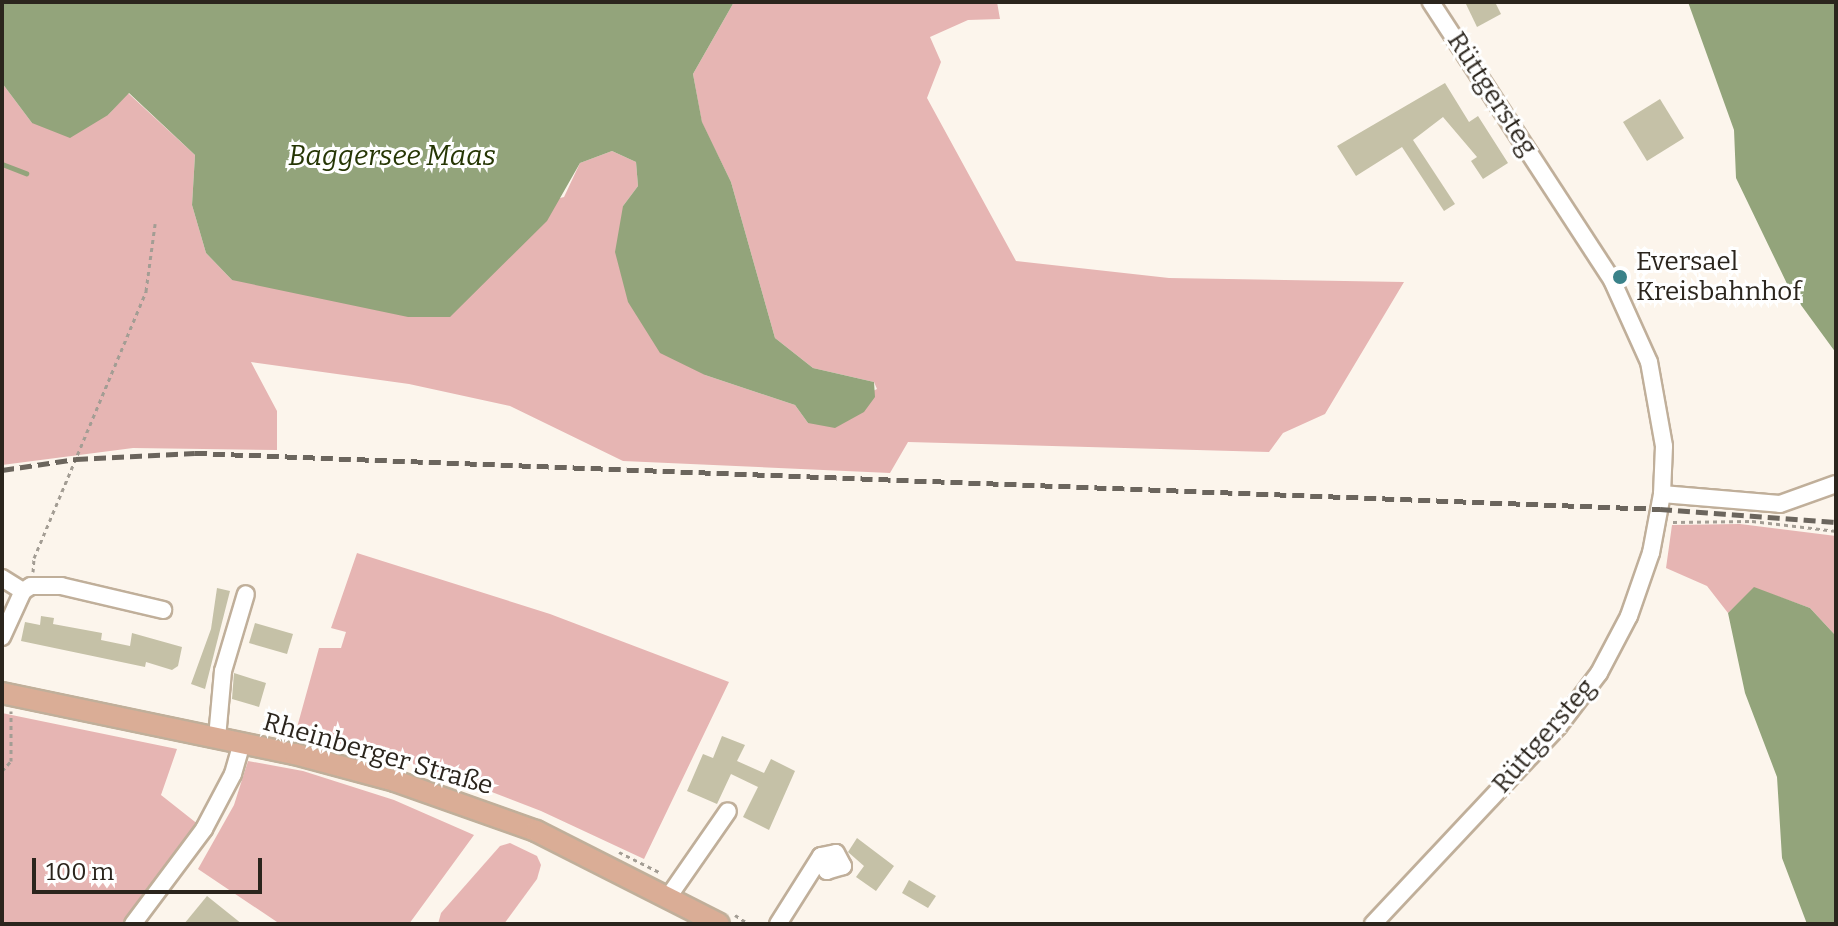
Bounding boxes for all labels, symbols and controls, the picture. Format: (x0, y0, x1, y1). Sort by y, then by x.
street label: Rüttgersteg (1440, 26, 1544, 162)
water label: Baggersee Maas (288, 139, 496, 173)
place label: Eversael Kreisbahnhof (1636, 246, 1801, 308)
marker: Eversael Kreisbahnhof (1611, 268, 1629, 286)
street label: Rüttgersteg (1486, 673, 1602, 799)
street label: Rheinberger Straße (260, 706, 496, 802)
scale bar (36, 842, 266, 892)
text: 100 m (46, 858, 114, 886)

